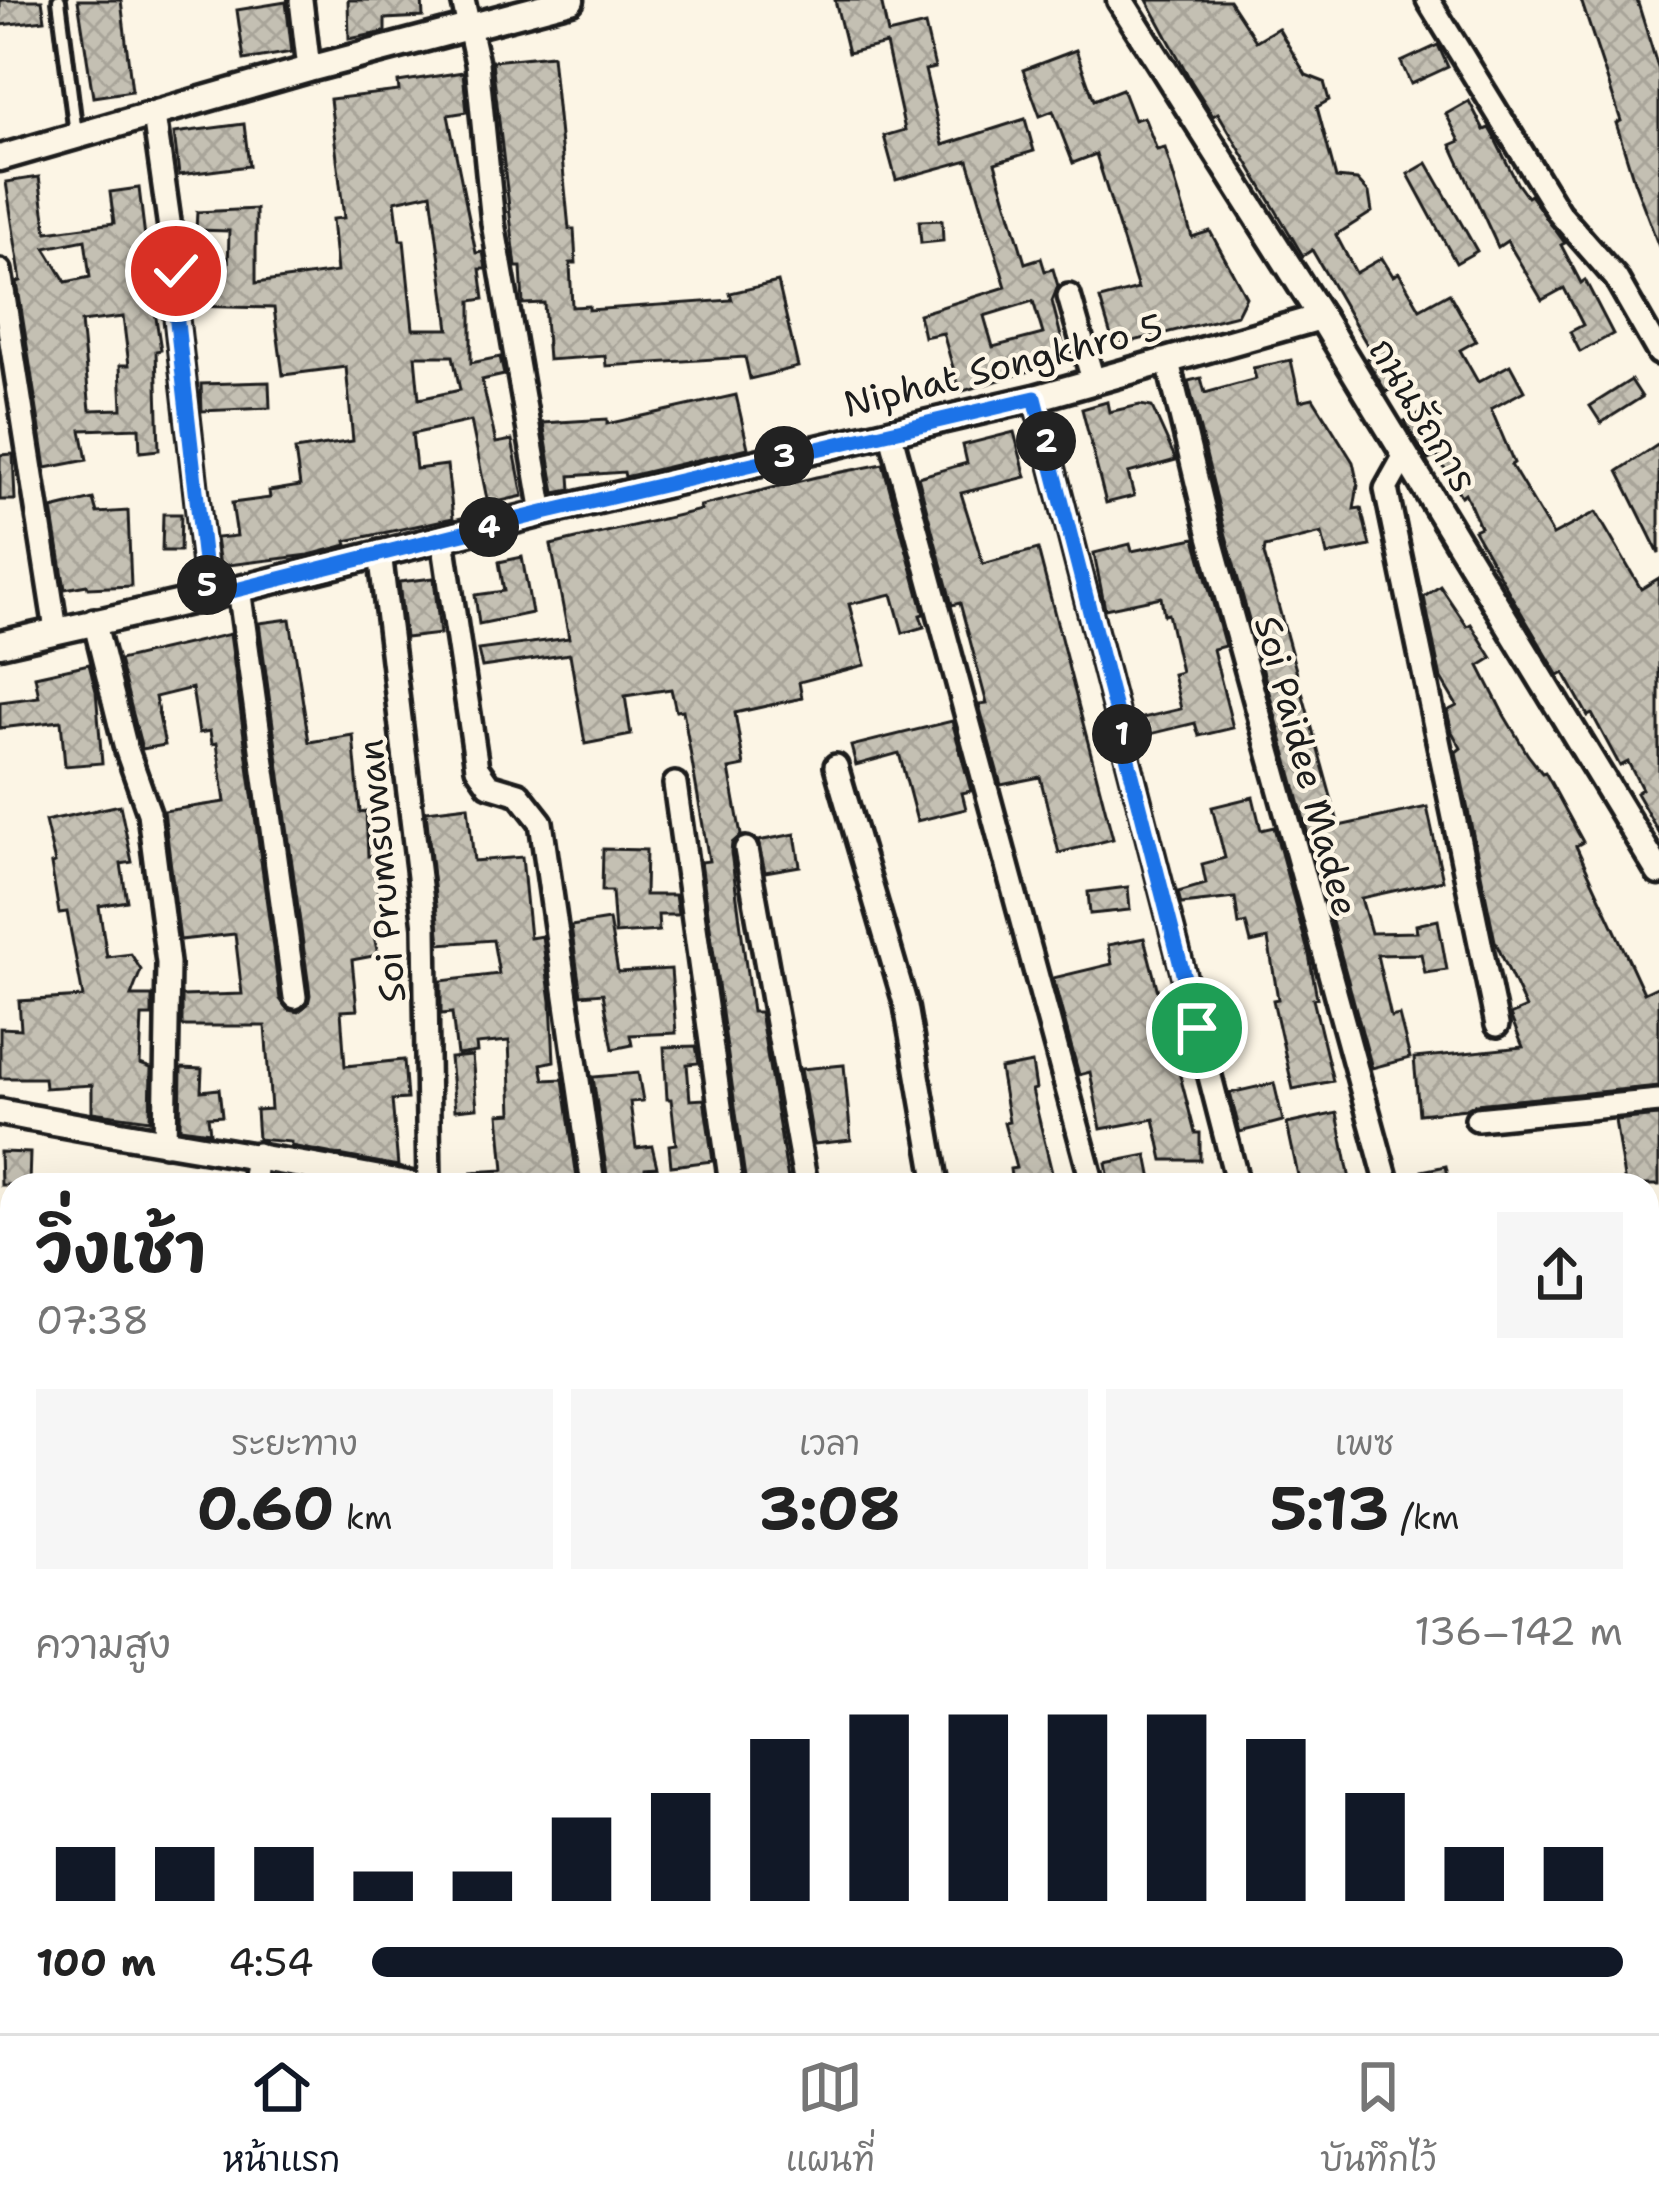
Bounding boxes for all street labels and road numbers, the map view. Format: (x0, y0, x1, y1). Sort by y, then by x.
street label: Niphat Songkhro 5 (838, 302, 1168, 429)
street label: ถนนรัถการ (1357, 329, 1488, 501)
street label: Soi Paidee Madee (1243, 610, 1370, 922)
street label: Soi Prumsuwan (346, 737, 417, 1005)

